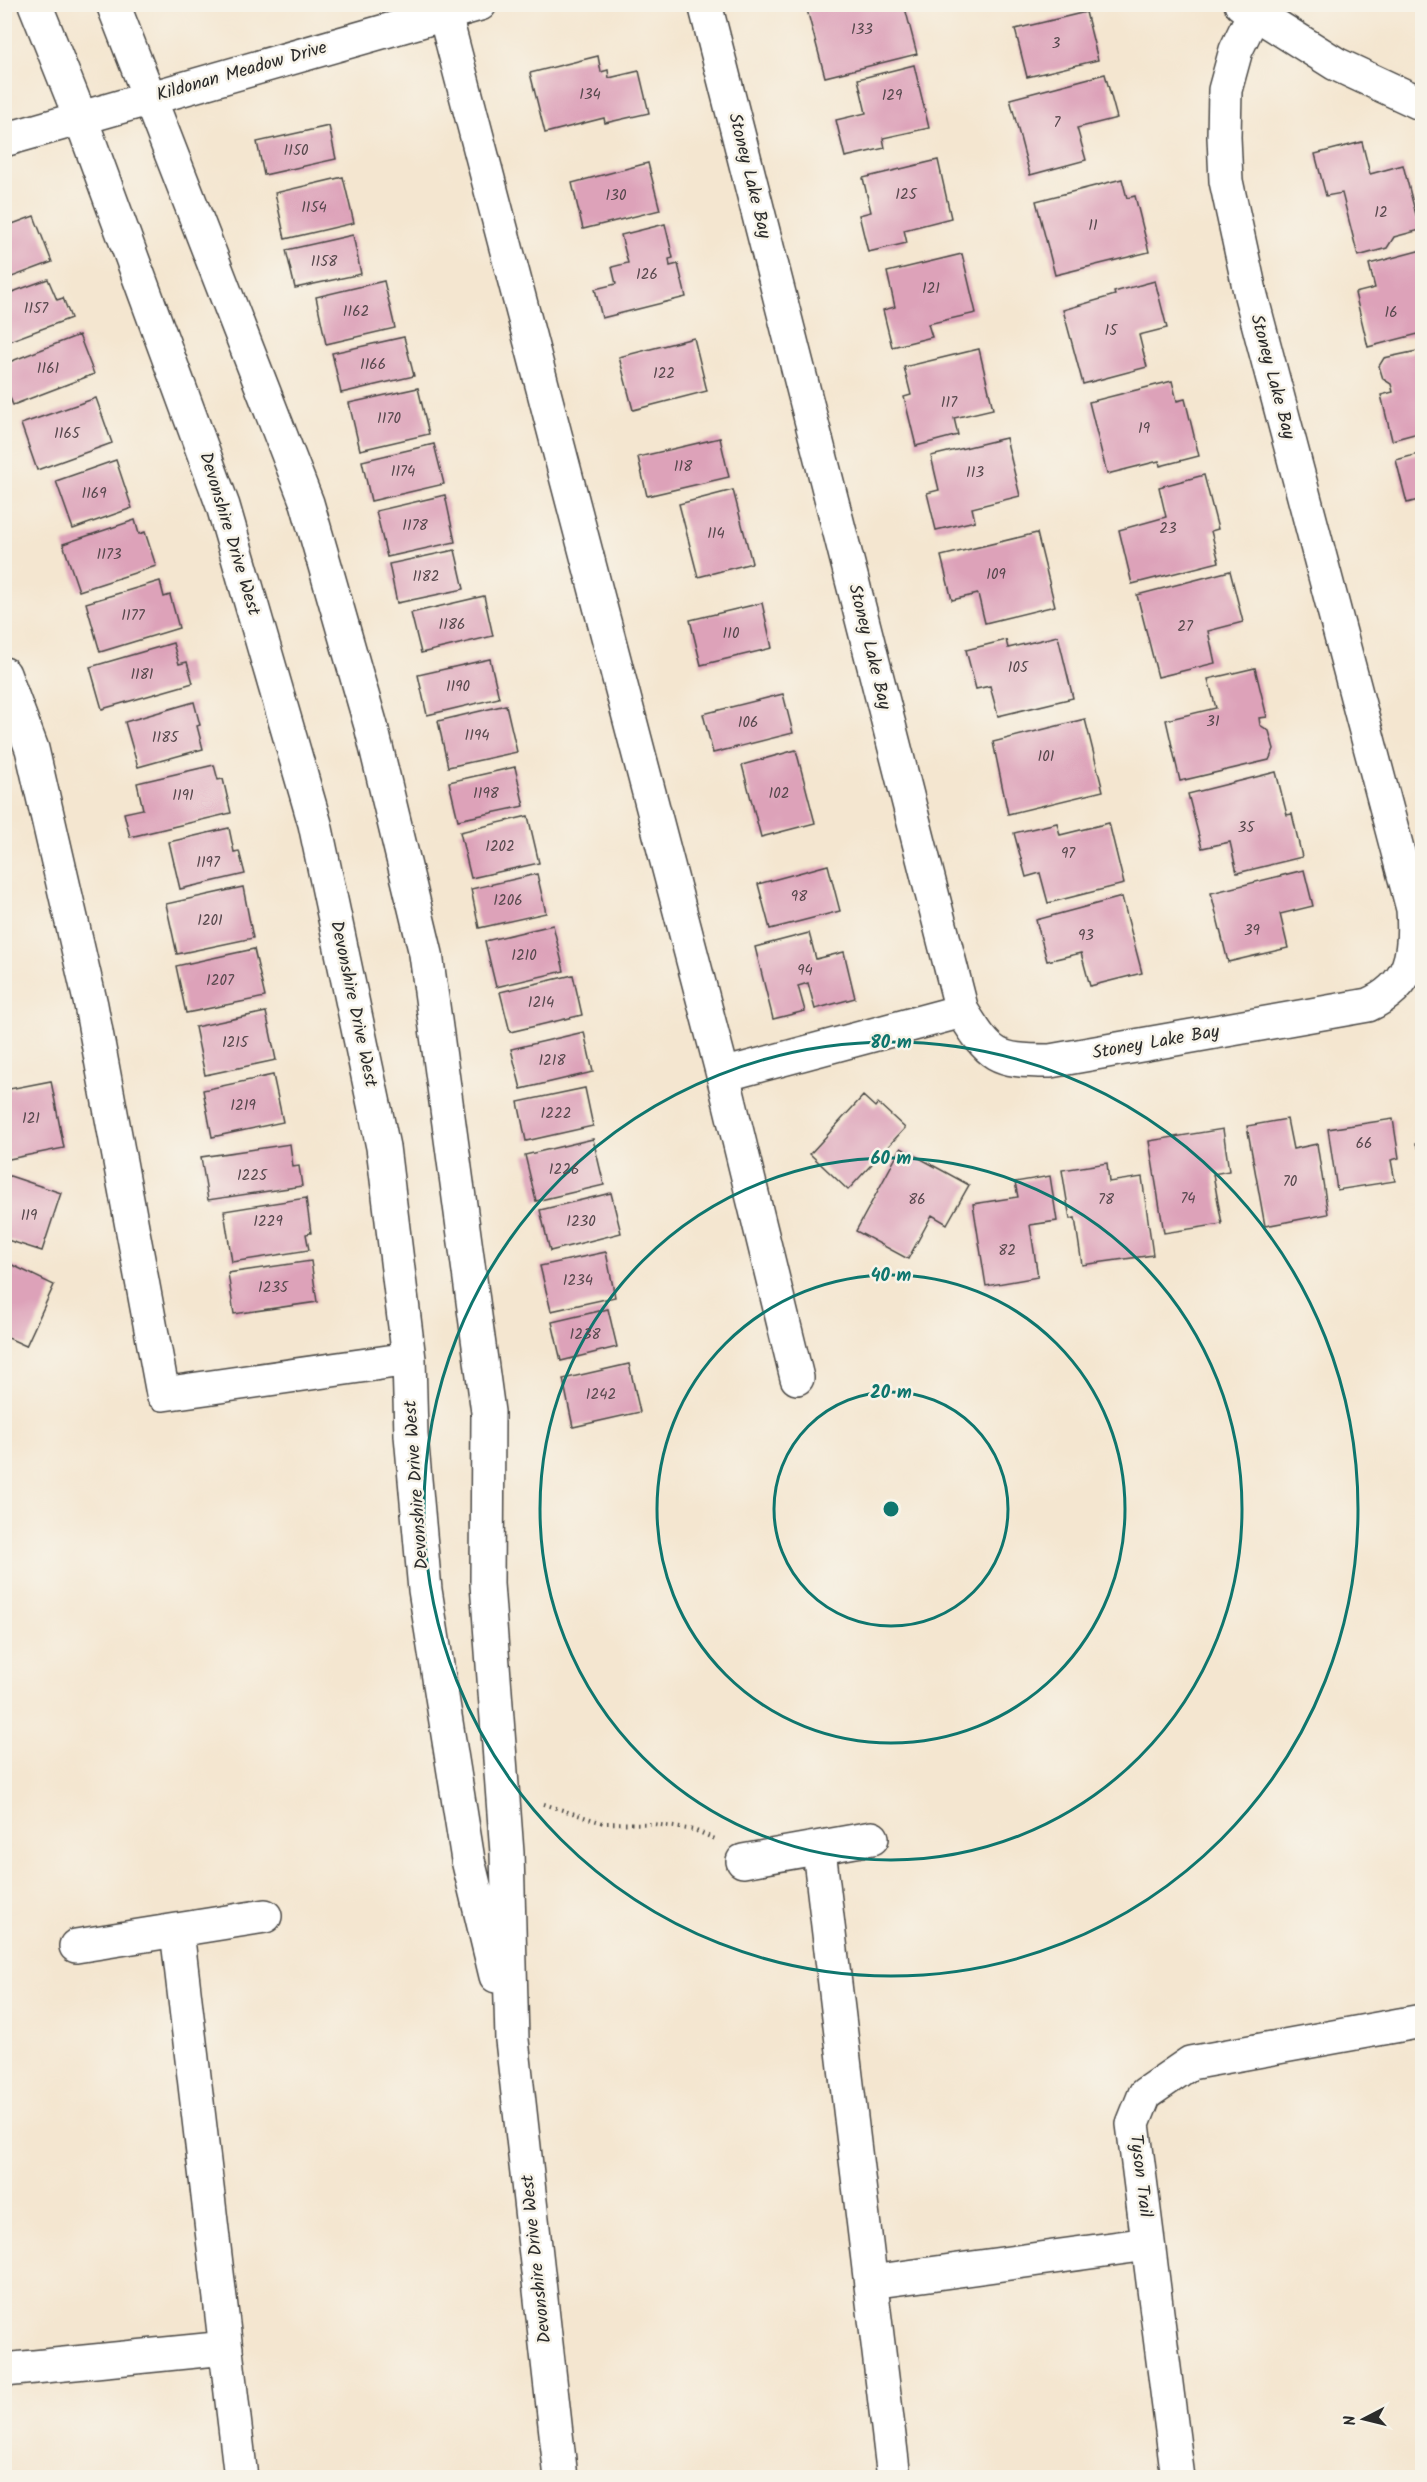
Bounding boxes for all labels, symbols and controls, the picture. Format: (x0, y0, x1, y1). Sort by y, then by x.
house number: 133 (851, 18, 873, 42)
house number: 3 (1052, 32, 1061, 56)
street label: Kildonan Meadow Drive (153, 34, 331, 110)
house number: 134 (579, 83, 601, 107)
house number: 129 (882, 84, 903, 108)
street label: Stoney Lake Bay (719, 110, 779, 242)
house number: 7 (1054, 111, 1062, 135)
house number: 1150 (284, 139, 309, 163)
house number: 125 (895, 183, 918, 207)
house number: 130 (606, 184, 627, 208)
house number: 1154 (301, 196, 327, 220)
house number: 12 (1374, 201, 1388, 225)
house number: 11 (1088, 214, 1098, 238)
house number: 1158 (311, 250, 338, 274)
house number: 126 (636, 263, 658, 287)
house number: 121 (922, 277, 940, 301)
house number: 1157 (24, 297, 49, 321)
house number: 1162 (343, 300, 369, 324)
house number: 16 (1384, 301, 1398, 325)
street label: Stoney Lake Bay (1241, 311, 1303, 443)
house number: 15 (1105, 319, 1118, 343)
house number: 1166 (360, 353, 386, 377)
house number: 1161 (37, 357, 60, 381)
house number: 122 (653, 362, 675, 386)
house number: 117 (941, 391, 958, 415)
house number: 1170 (377, 407, 401, 431)
house number: 19 (1138, 417, 1151, 441)
house number: 1165 (54, 422, 81, 446)
street label: Devonshire Drive West (190, 449, 268, 620)
house number: 118 (674, 455, 693, 479)
house number: 1174 (391, 460, 415, 484)
house number: 113 (966, 461, 984, 485)
house number: 1169 (81, 482, 107, 506)
house number: 1178 (402, 514, 429, 538)
house number: 23 (1159, 517, 1177, 541)
house number: 114 (707, 522, 725, 546)
house number: 1173 (97, 543, 122, 567)
house number: 109 (986, 563, 1006, 587)
house number: 1182 (412, 565, 440, 589)
street label: Stoney Lake Bay (839, 581, 899, 713)
house number: 1177 (121, 604, 146, 628)
house number: 1186 (439, 613, 465, 637)
house number: 27 (1177, 615, 1194, 639)
house number: 110 (723, 622, 740, 646)
house number: 105 (1008, 656, 1029, 680)
house number: 1181 (130, 663, 154, 687)
house number: 1190 (446, 675, 471, 699)
house number: 31 (1206, 710, 1220, 734)
house number: 106 (738, 711, 758, 735)
house number: 1194 (464, 724, 490, 748)
house number: 1185 (152, 726, 179, 750)
house number: 101 (1038, 745, 1055, 769)
house number: 1198 (473, 782, 500, 806)
house number: 102 (769, 782, 789, 806)
house number: 1191 (172, 784, 194, 808)
house number: 35 (1238, 816, 1255, 840)
house number: 1202 (485, 835, 515, 859)
house number: 97 (1061, 842, 1076, 866)
house number: 1197 (196, 851, 221, 875)
house number: 98 (791, 885, 808, 909)
house number: 1206 (493, 889, 523, 913)
house number: 1201 (197, 909, 223, 933)
street label: Devonshire Drive West (321, 918, 385, 1091)
house number: 39 (1244, 919, 1261, 943)
house number: 93 (1078, 924, 1094, 948)
house number: 1210 (511, 944, 537, 968)
house number: 94 (797, 959, 813, 983)
house number: 1207 (206, 969, 235, 993)
house number: 1214 (528, 991, 554, 1015)
street label: Stoney Lake Bay (1090, 1017, 1222, 1068)
text: 80 m (870, 1029, 912, 1058)
house number: 1215 (222, 1031, 249, 1055)
house number: 1218 (538, 1049, 567, 1073)
house number: 1219 (230, 1094, 256, 1118)
house number: 1222 (541, 1102, 571, 1126)
house number: 121 (22, 1107, 40, 1131)
house number: 66 (1356, 1132, 1372, 1156)
text: 60 m (871, 1145, 912, 1174)
house number: 1226 (549, 1158, 579, 1182)
house number: 1225 (237, 1164, 268, 1188)
house number: 70 (1283, 1170, 1298, 1194)
house number: 74 (1180, 1187, 1196, 1211)
house number: 86 (908, 1188, 926, 1212)
house number: 78 (1098, 1188, 1115, 1212)
house number: 119 (21, 1204, 38, 1228)
house number: 1229 (253, 1210, 283, 1234)
house number: 1230 (566, 1210, 596, 1234)
house number: 82 (998, 1239, 1016, 1263)
text: 40 m (871, 1262, 912, 1291)
house number: 1234 (563, 1269, 593, 1293)
house number: 1235 (258, 1276, 289, 1300)
house number: 1238 (569, 1323, 601, 1347)
text: 20 m (870, 1379, 912, 1408)
house number: 1242 (586, 1383, 616, 1407)
street label: Devonshire Drive West (397, 1398, 437, 1571)
centre of rings (881, 1499, 901, 1519)
street label: Tyson Trail (1121, 2133, 1160, 2220)
street label: Devonshire Drive West (514, 2172, 560, 2345)
north arrow (1334, 2389, 1394, 2449)
text: N (1338, 2414, 1364, 2427)

